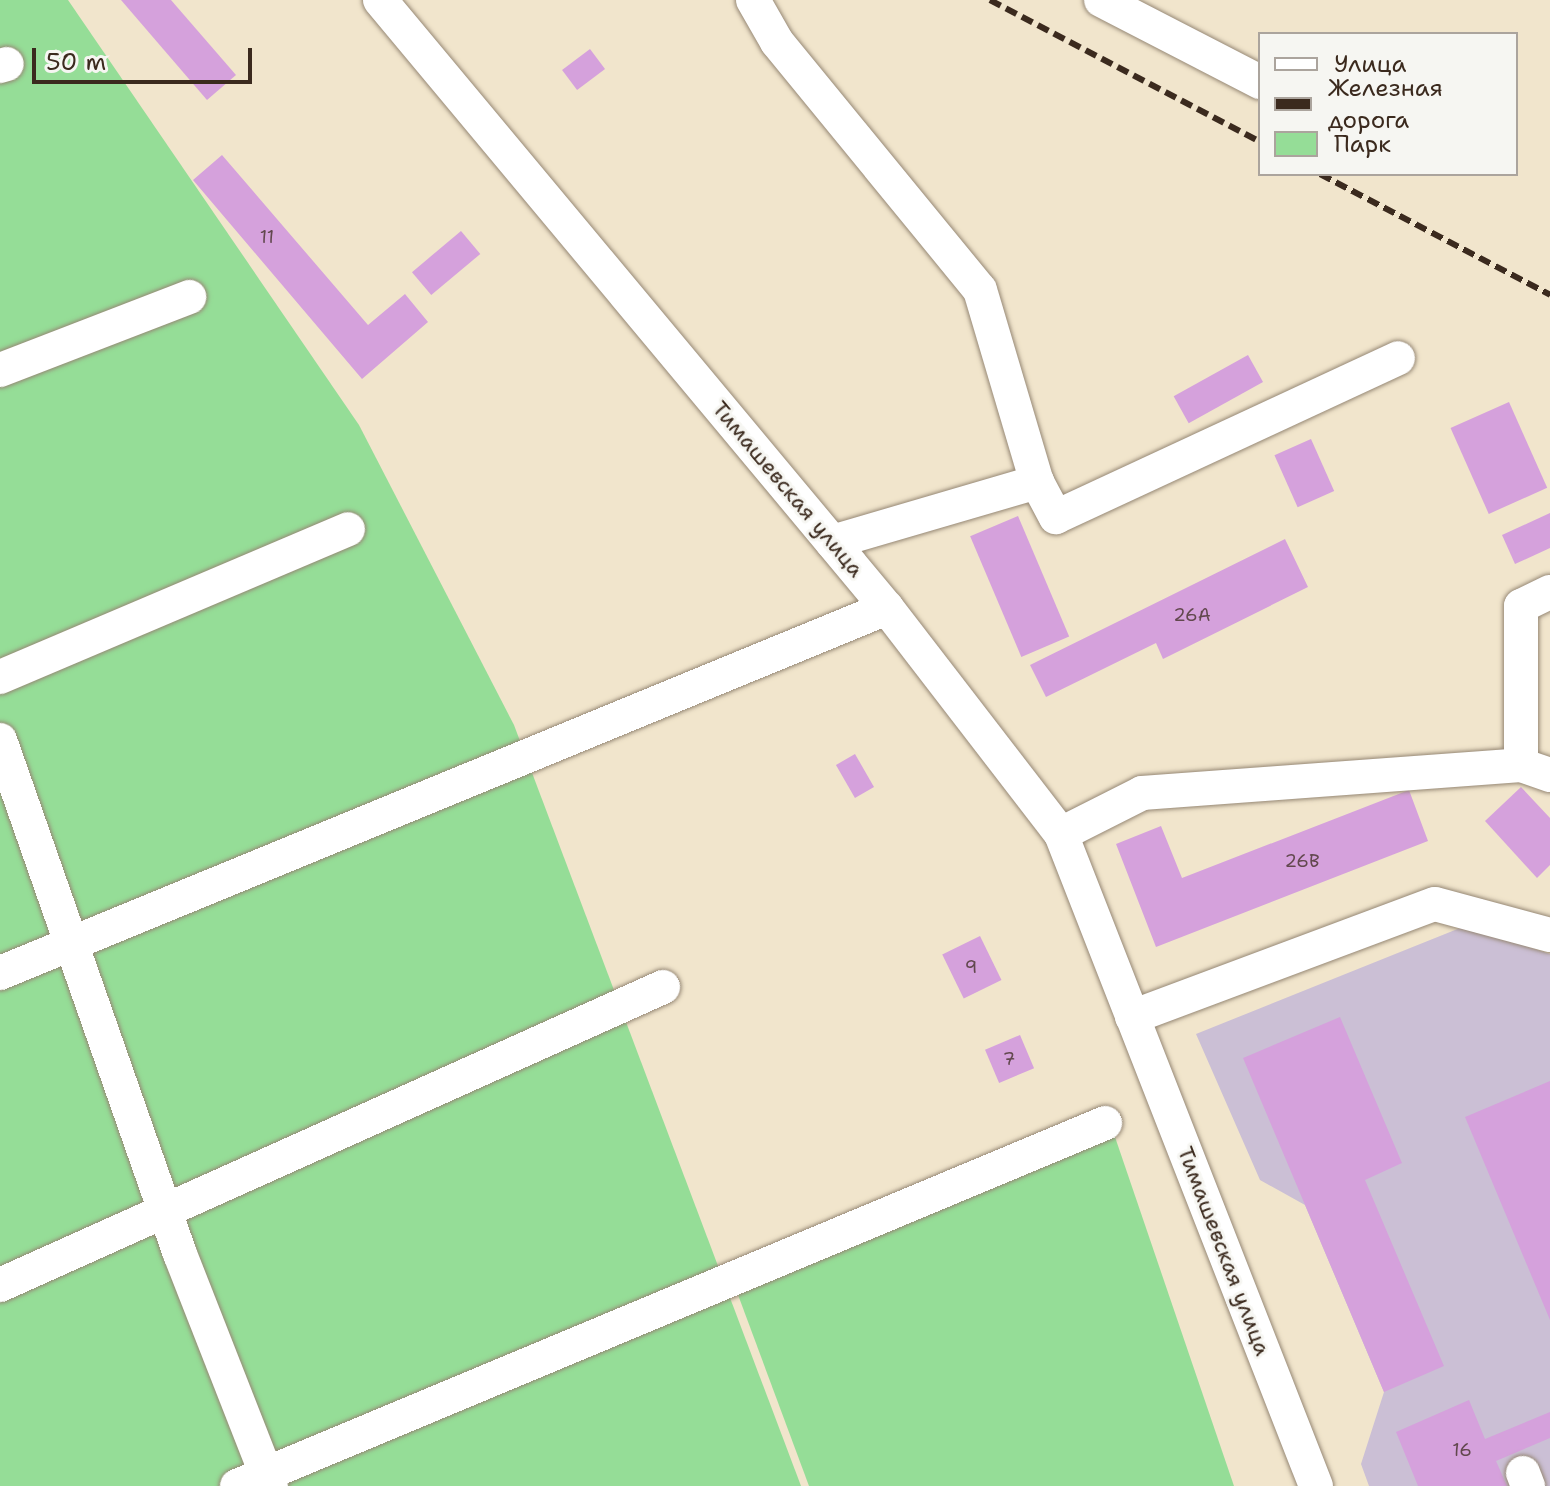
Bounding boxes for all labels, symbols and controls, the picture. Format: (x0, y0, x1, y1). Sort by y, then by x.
scale bar (36, 32, 256, 82)
legend (1258, 32, 1518, 176)
text: 50 m (46, 46, 106, 78)
text: Улица (1334, 48, 1407, 80)
text: Железная дорога (1328, 72, 1443, 136)
text: Парк (1334, 128, 1391, 160)
house number: 11 (260, 226, 274, 248)
street label: Тимашевская улица (707, 396, 869, 582)
house number: 26А (1173, 604, 1211, 626)
house number: 26В (1284, 850, 1320, 872)
house number: 9 (965, 956, 977, 978)
house number: 7 (1003, 1048, 1015, 1070)
street label: Тимашевская улица (1172, 1143, 1276, 1359)
house number: 16 (1452, 1439, 1472, 1461)

